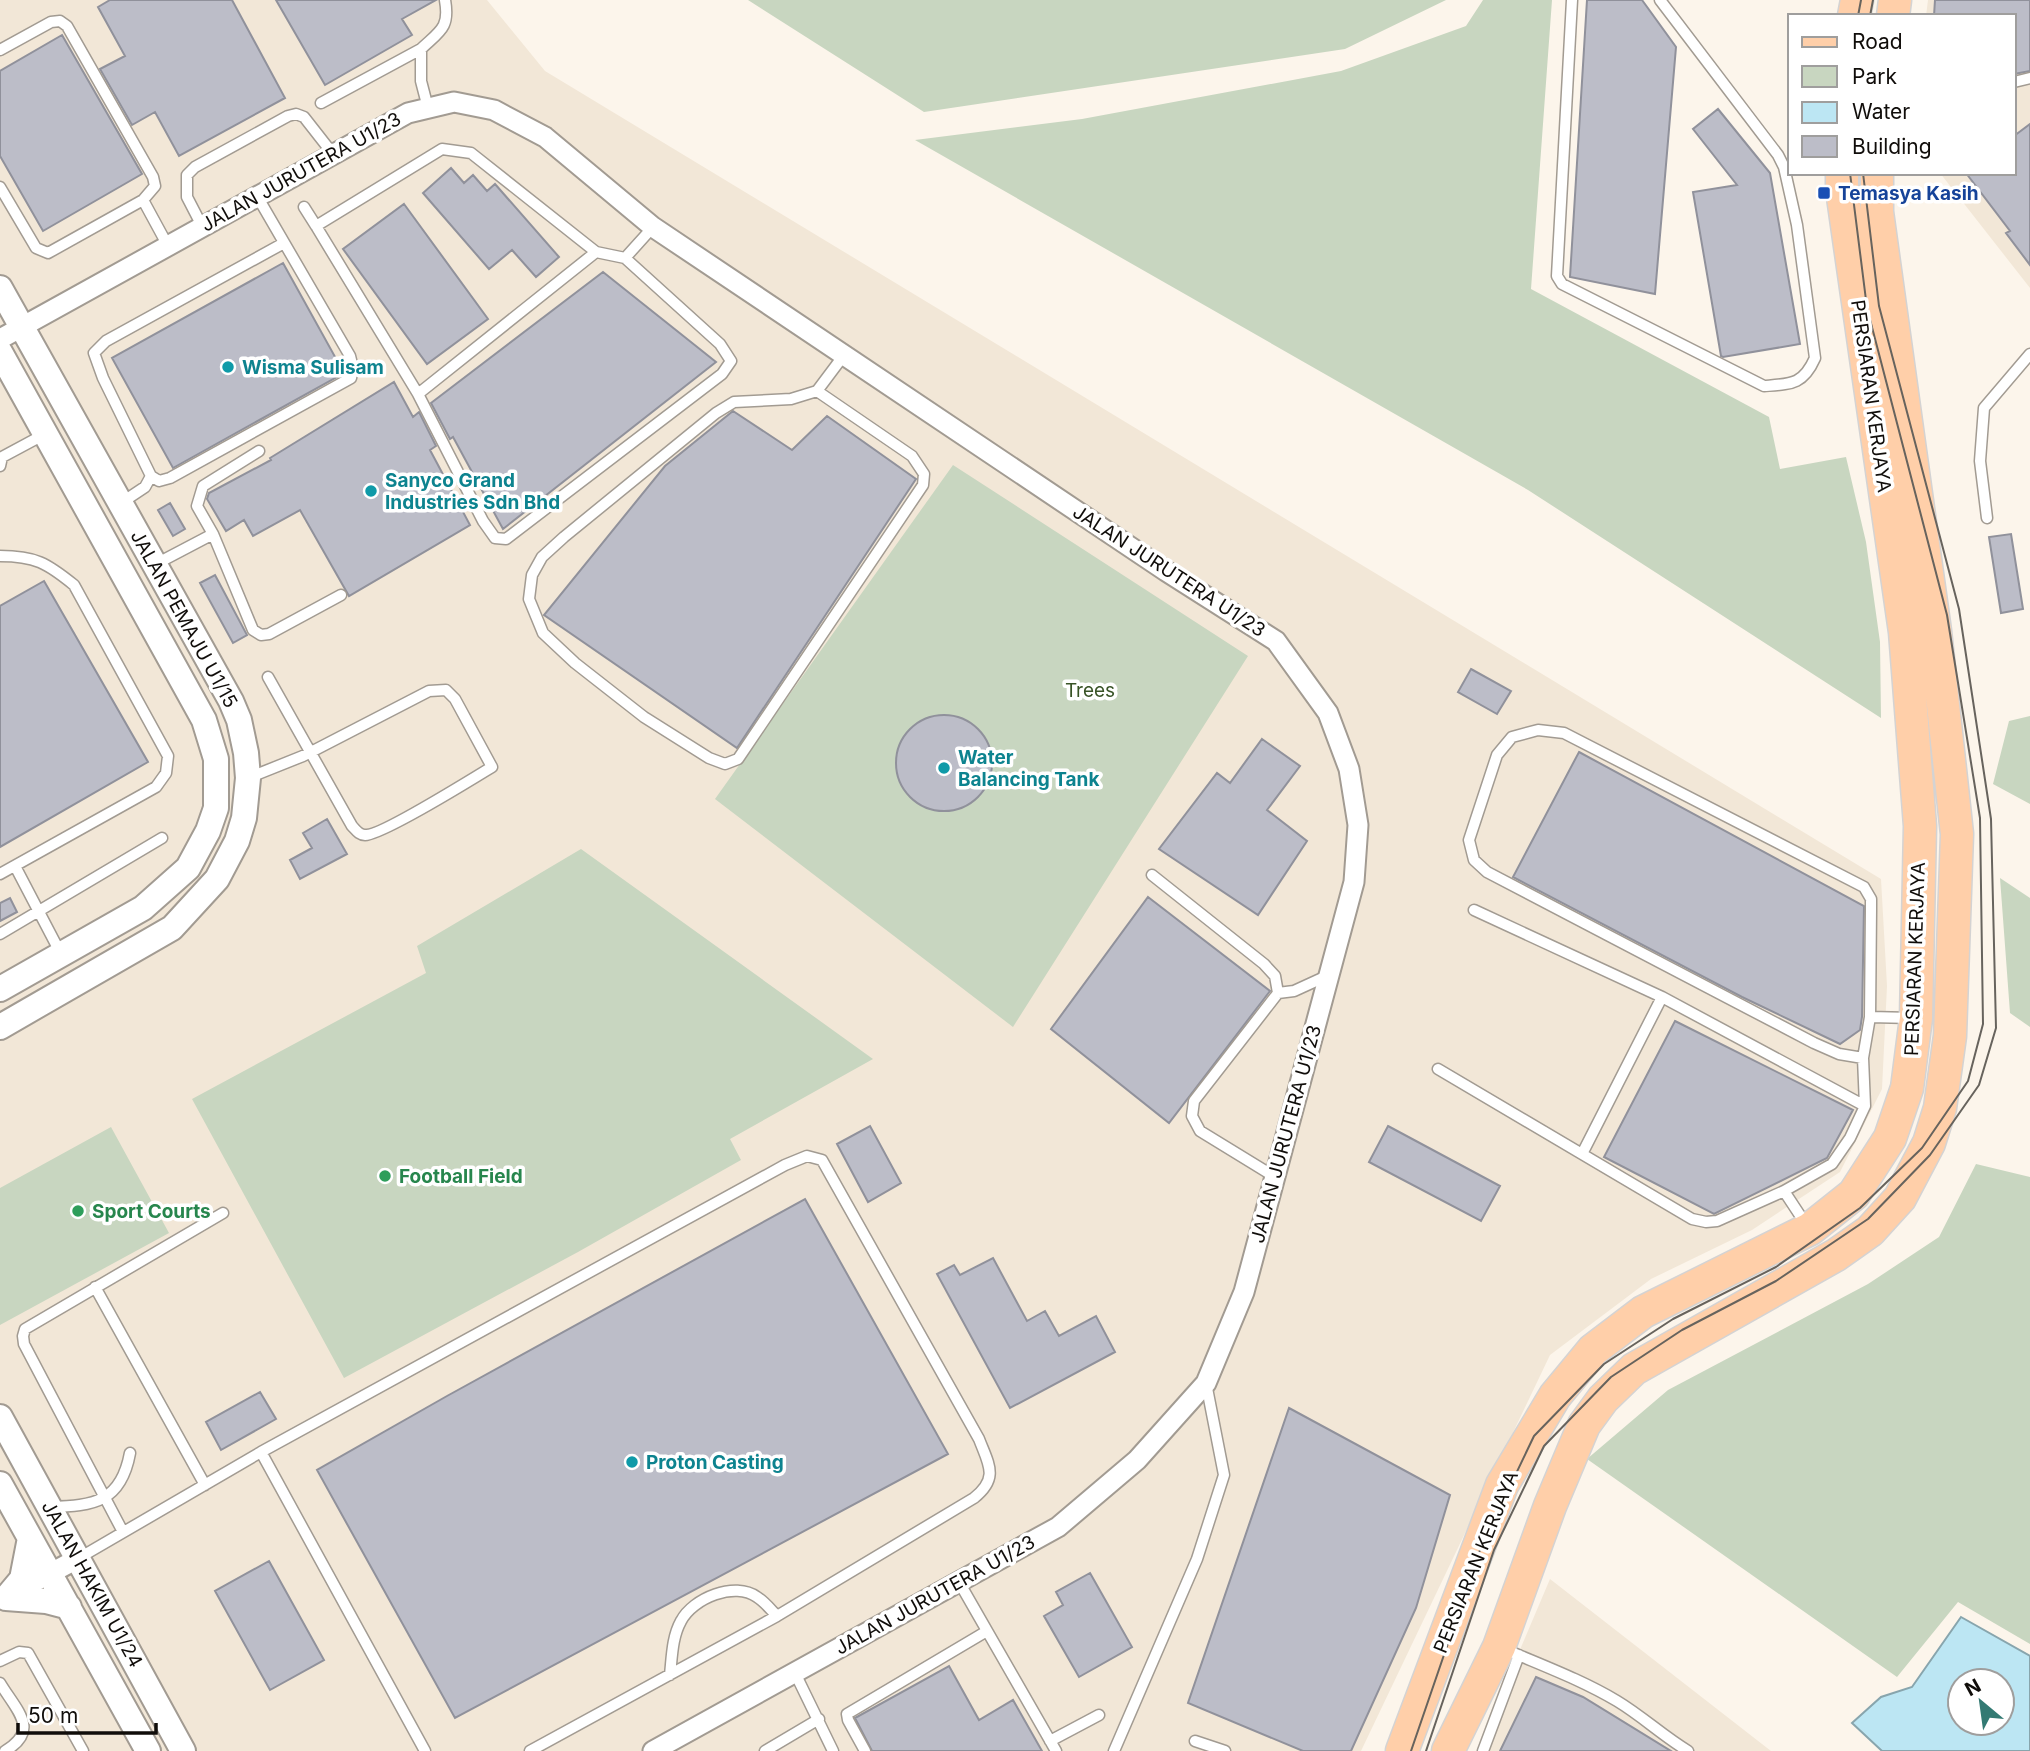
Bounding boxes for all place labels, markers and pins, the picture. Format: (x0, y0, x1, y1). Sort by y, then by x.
place label: Temasya Kasih (1838, 182, 1979, 205)
marker: Temasya Kasih (1816, 185, 1832, 201)
place label: Wisma Sulisam (242, 356, 384, 379)
marker: Wisma Sulisam (220, 359, 236, 375)
place label: Sanyco Grand Industries Sdn Bhd (385, 469, 560, 514)
marker: Sanyco Grand Industries Sdn Bhd (363, 483, 379, 499)
place label: Water Balancing Tank (958, 746, 1099, 791)
marker: Water Balancing Tank (936, 760, 952, 776)
place label: Football Field (399, 1165, 523, 1188)
marker: Football Field (377, 1168, 393, 1184)
place label: Sport Courts (92, 1200, 211, 1223)
marker: Sport Courts (70, 1203, 86, 1219)
place label: Proton Casting (646, 1451, 784, 1474)
marker: Proton Casting (624, 1454, 640, 1470)

